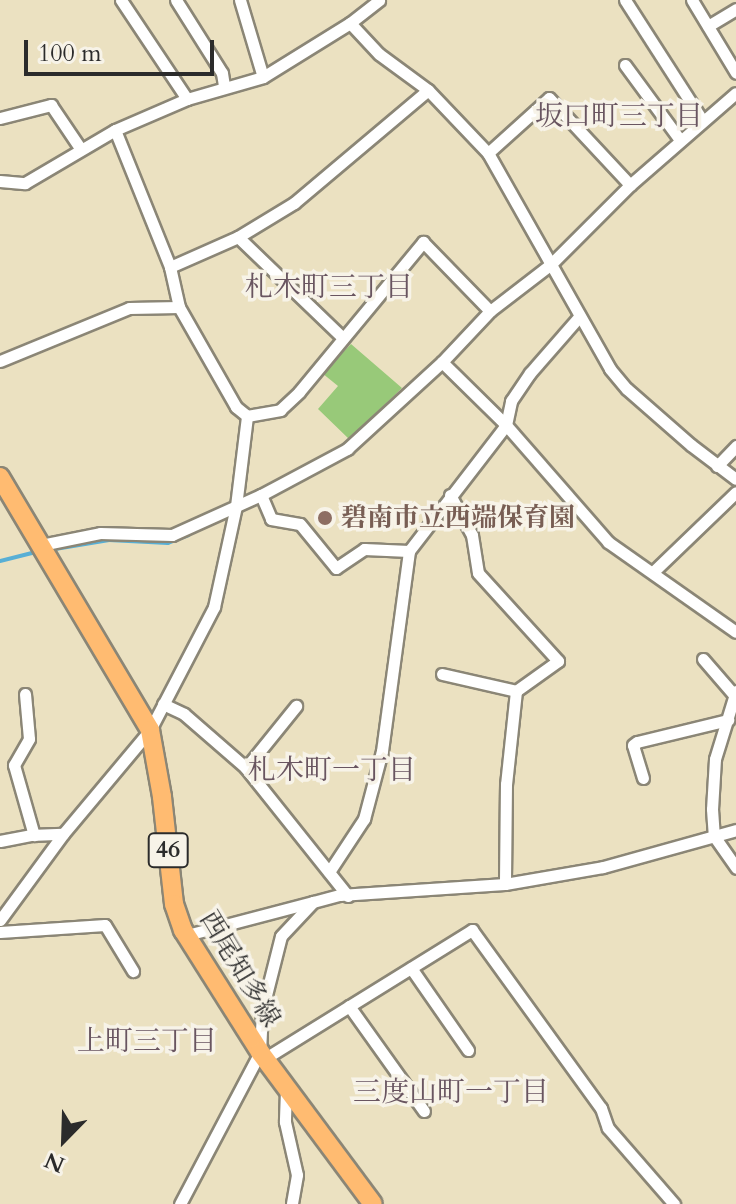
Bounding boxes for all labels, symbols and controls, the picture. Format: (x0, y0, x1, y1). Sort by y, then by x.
scale bar (28, 24, 218, 74)
text: 100 m (38, 37, 102, 70)
district label: 坂口町三丁目 (535, 99, 703, 133)
district label: 札木町三丁目 (245, 270, 413, 304)
place label: 碧南市立西端保育園 (341, 502, 575, 534)
marker: 碧南市立西端保育園 (316, 509, 334, 527)
district label: 札木町一丁目 (248, 753, 416, 787)
road number: 46 (146, 830, 190, 870)
street label: 西尾知多線 (193, 905, 287, 1033)
district label: 上町三丁目 (77, 1024, 217, 1058)
district label: 三度山町一丁目 (353, 1075, 549, 1109)
north arrow (24, 1100, 104, 1180)
text: N (40, 1145, 69, 1180)

